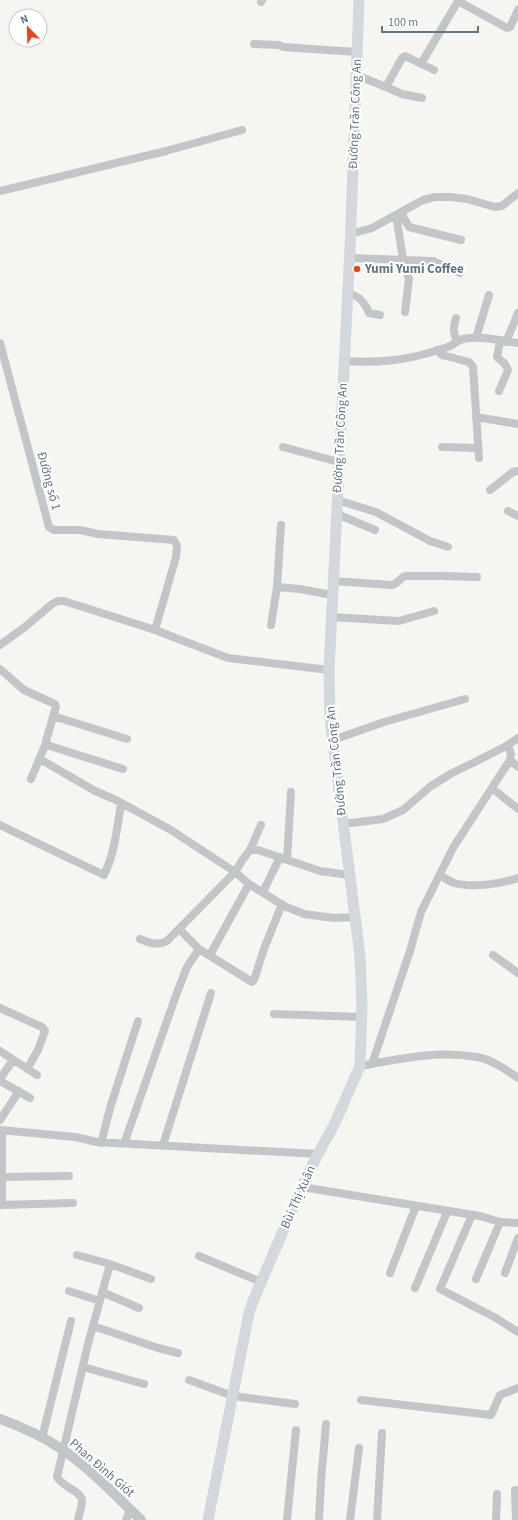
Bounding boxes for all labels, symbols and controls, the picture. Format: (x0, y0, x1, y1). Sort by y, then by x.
north arrow (8, 8, 48, 48)
scale bar (382, 8, 478, 34)
text: N (18, 11, 31, 28)
text: 100 m (388, 14, 418, 31)
street label: Đường Trần Công An (344, 59, 366, 169)
place label: Yumi Yumi Coffee (364, 260, 464, 278)
marker: Yumi Yumi Coffee (352, 264, 362, 274)
street label: Đường Trần Công An (328, 382, 352, 494)
street label: Đường số 1 (33, 450, 65, 512)
street label: Đường Trần Công An (321, 705, 351, 817)
street label: Bùi Thị Xuân (276, 1162, 320, 1232)
street label: Phan Đình Giót (65, 1435, 139, 1502)

